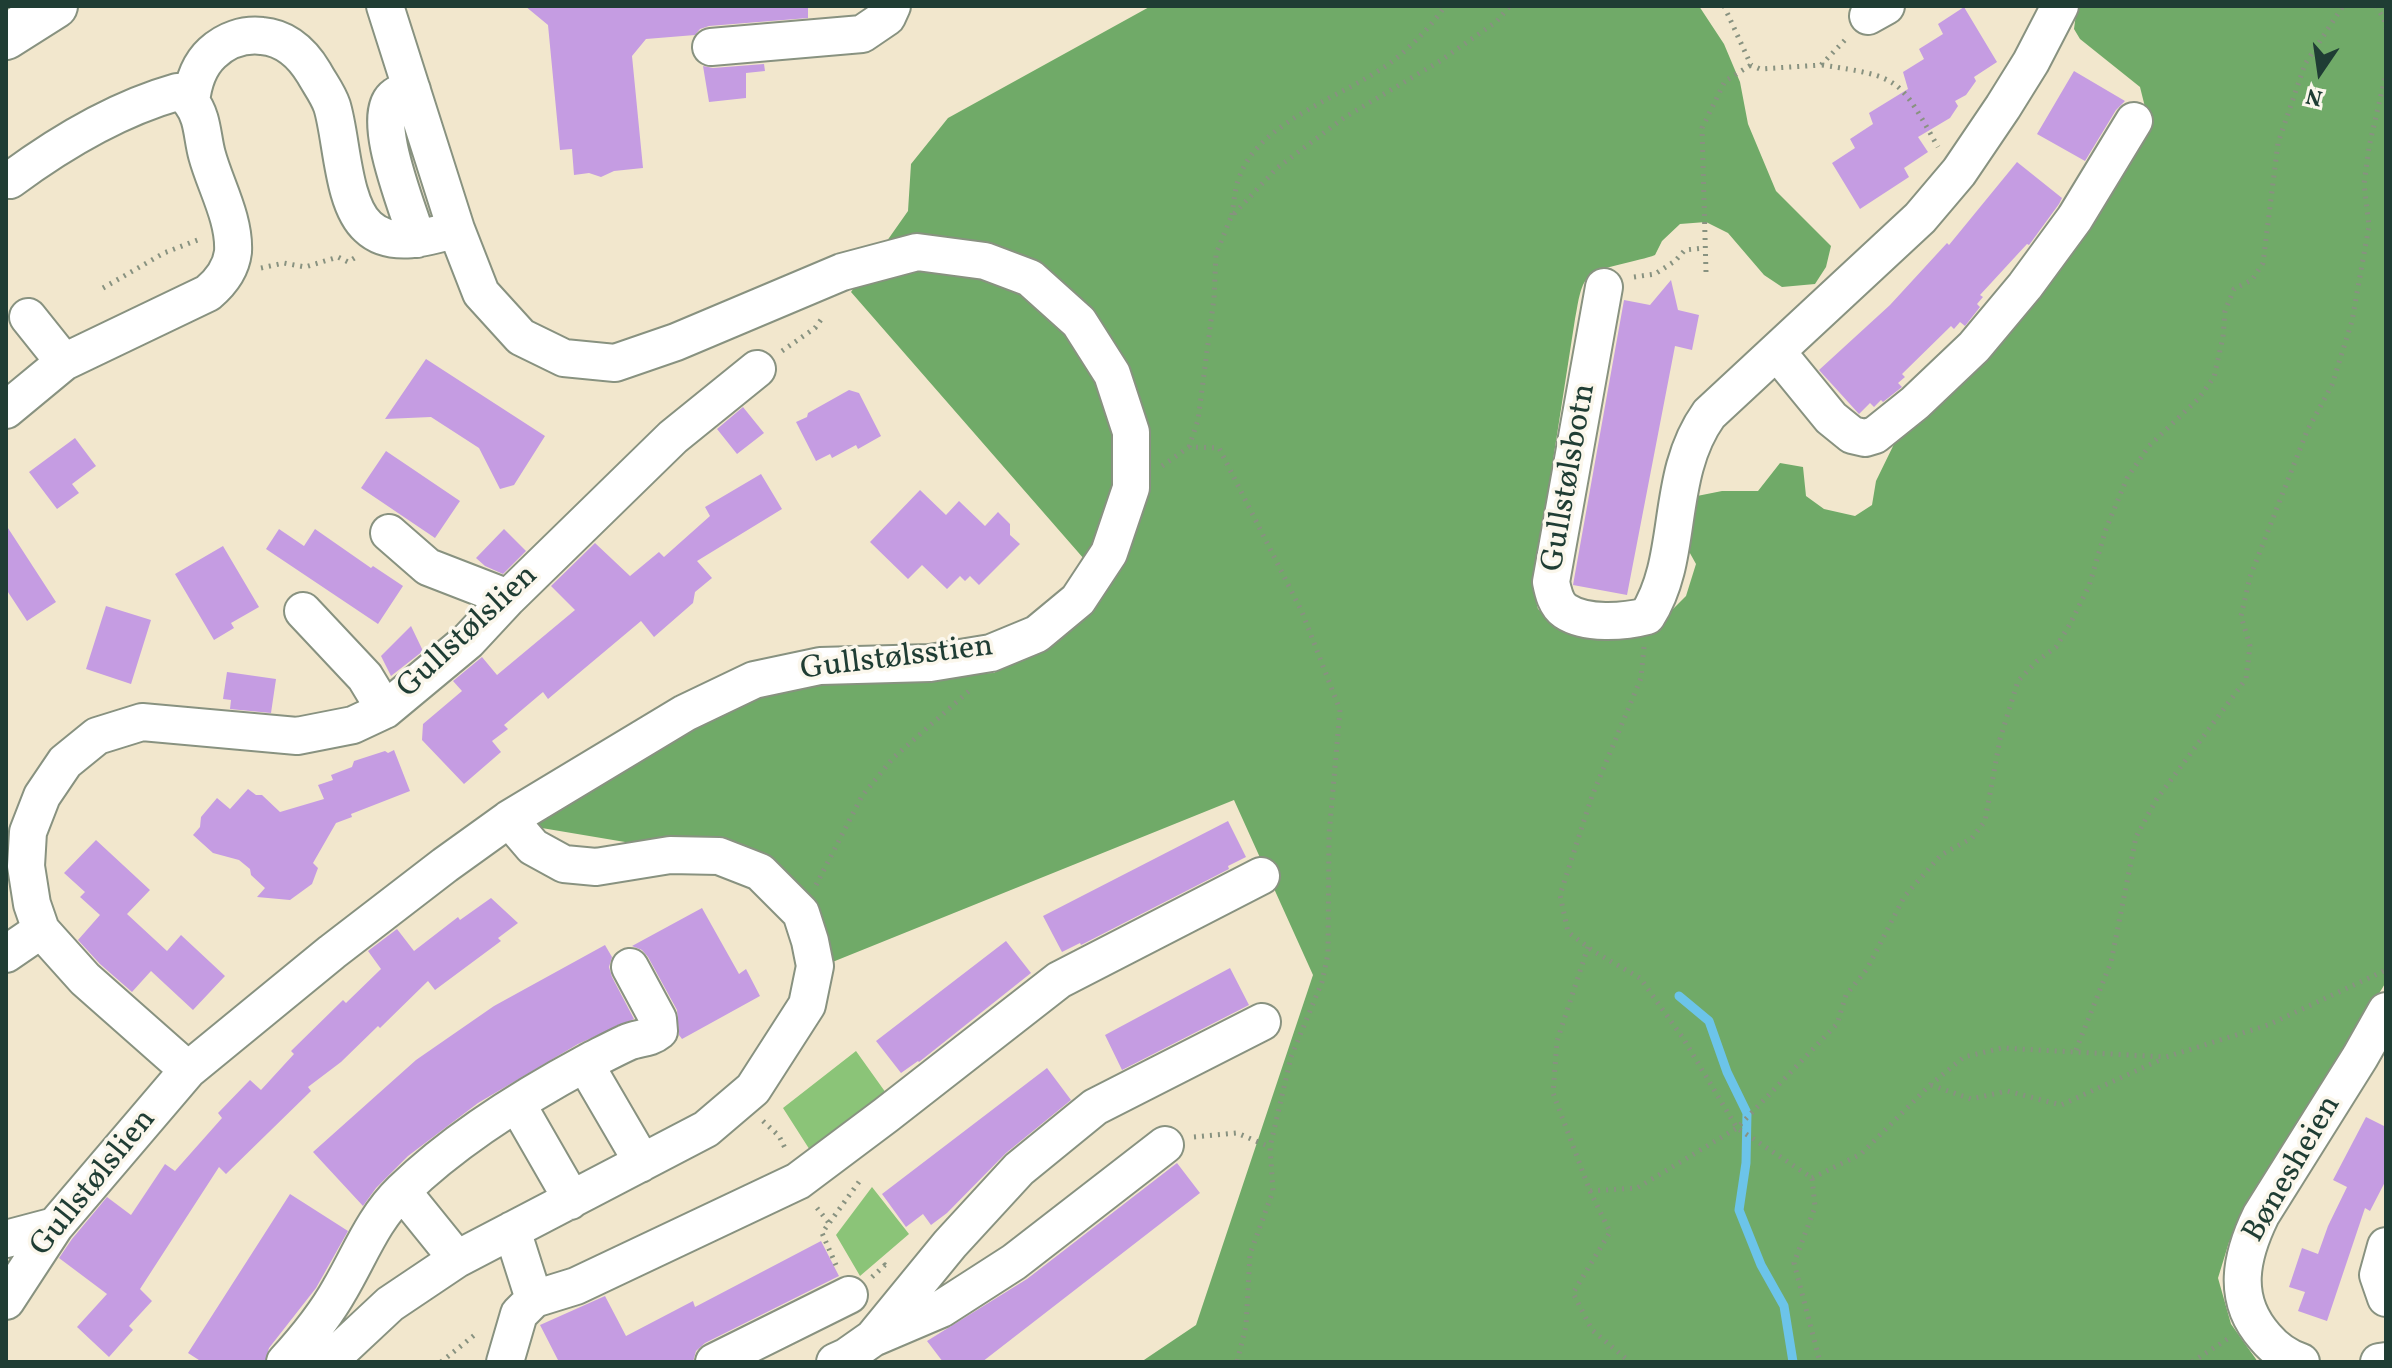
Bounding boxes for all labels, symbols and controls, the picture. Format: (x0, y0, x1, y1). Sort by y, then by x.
north arrow (2280, 32, 2360, 112)
text: N (2303, 79, 2326, 113)
street label: Gullstølsbotn (1536, 381, 1606, 575)
street label: Gullstølslien (391, 558, 547, 708)
street label: Gullstølsstien (798, 629, 996, 691)
street label: Bønesheien (2237, 1090, 2351, 1250)
street label: Gullstølslien (24, 1103, 166, 1265)

